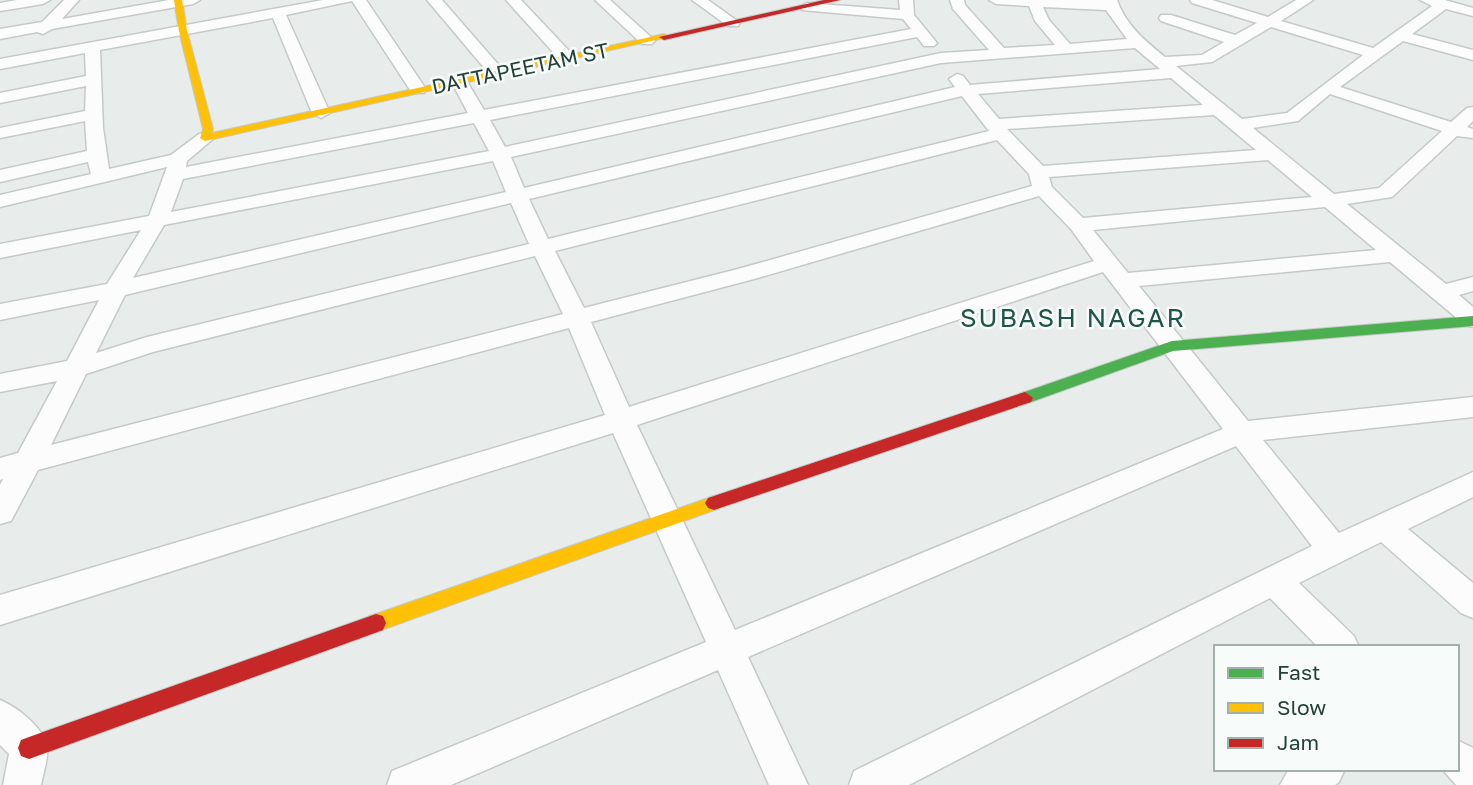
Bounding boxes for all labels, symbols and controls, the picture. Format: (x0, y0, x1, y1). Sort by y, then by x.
street label: DATTAPEETAM ST (429, 37, 611, 99)
district label: SUBASH NAGAR (960, 302, 1186, 333)
legend (1214, 645, 1459, 771)
text: Fast (1277, 659, 1320, 685)
text: Slow (1277, 694, 1326, 720)
text: Jam (1277, 729, 1319, 755)

